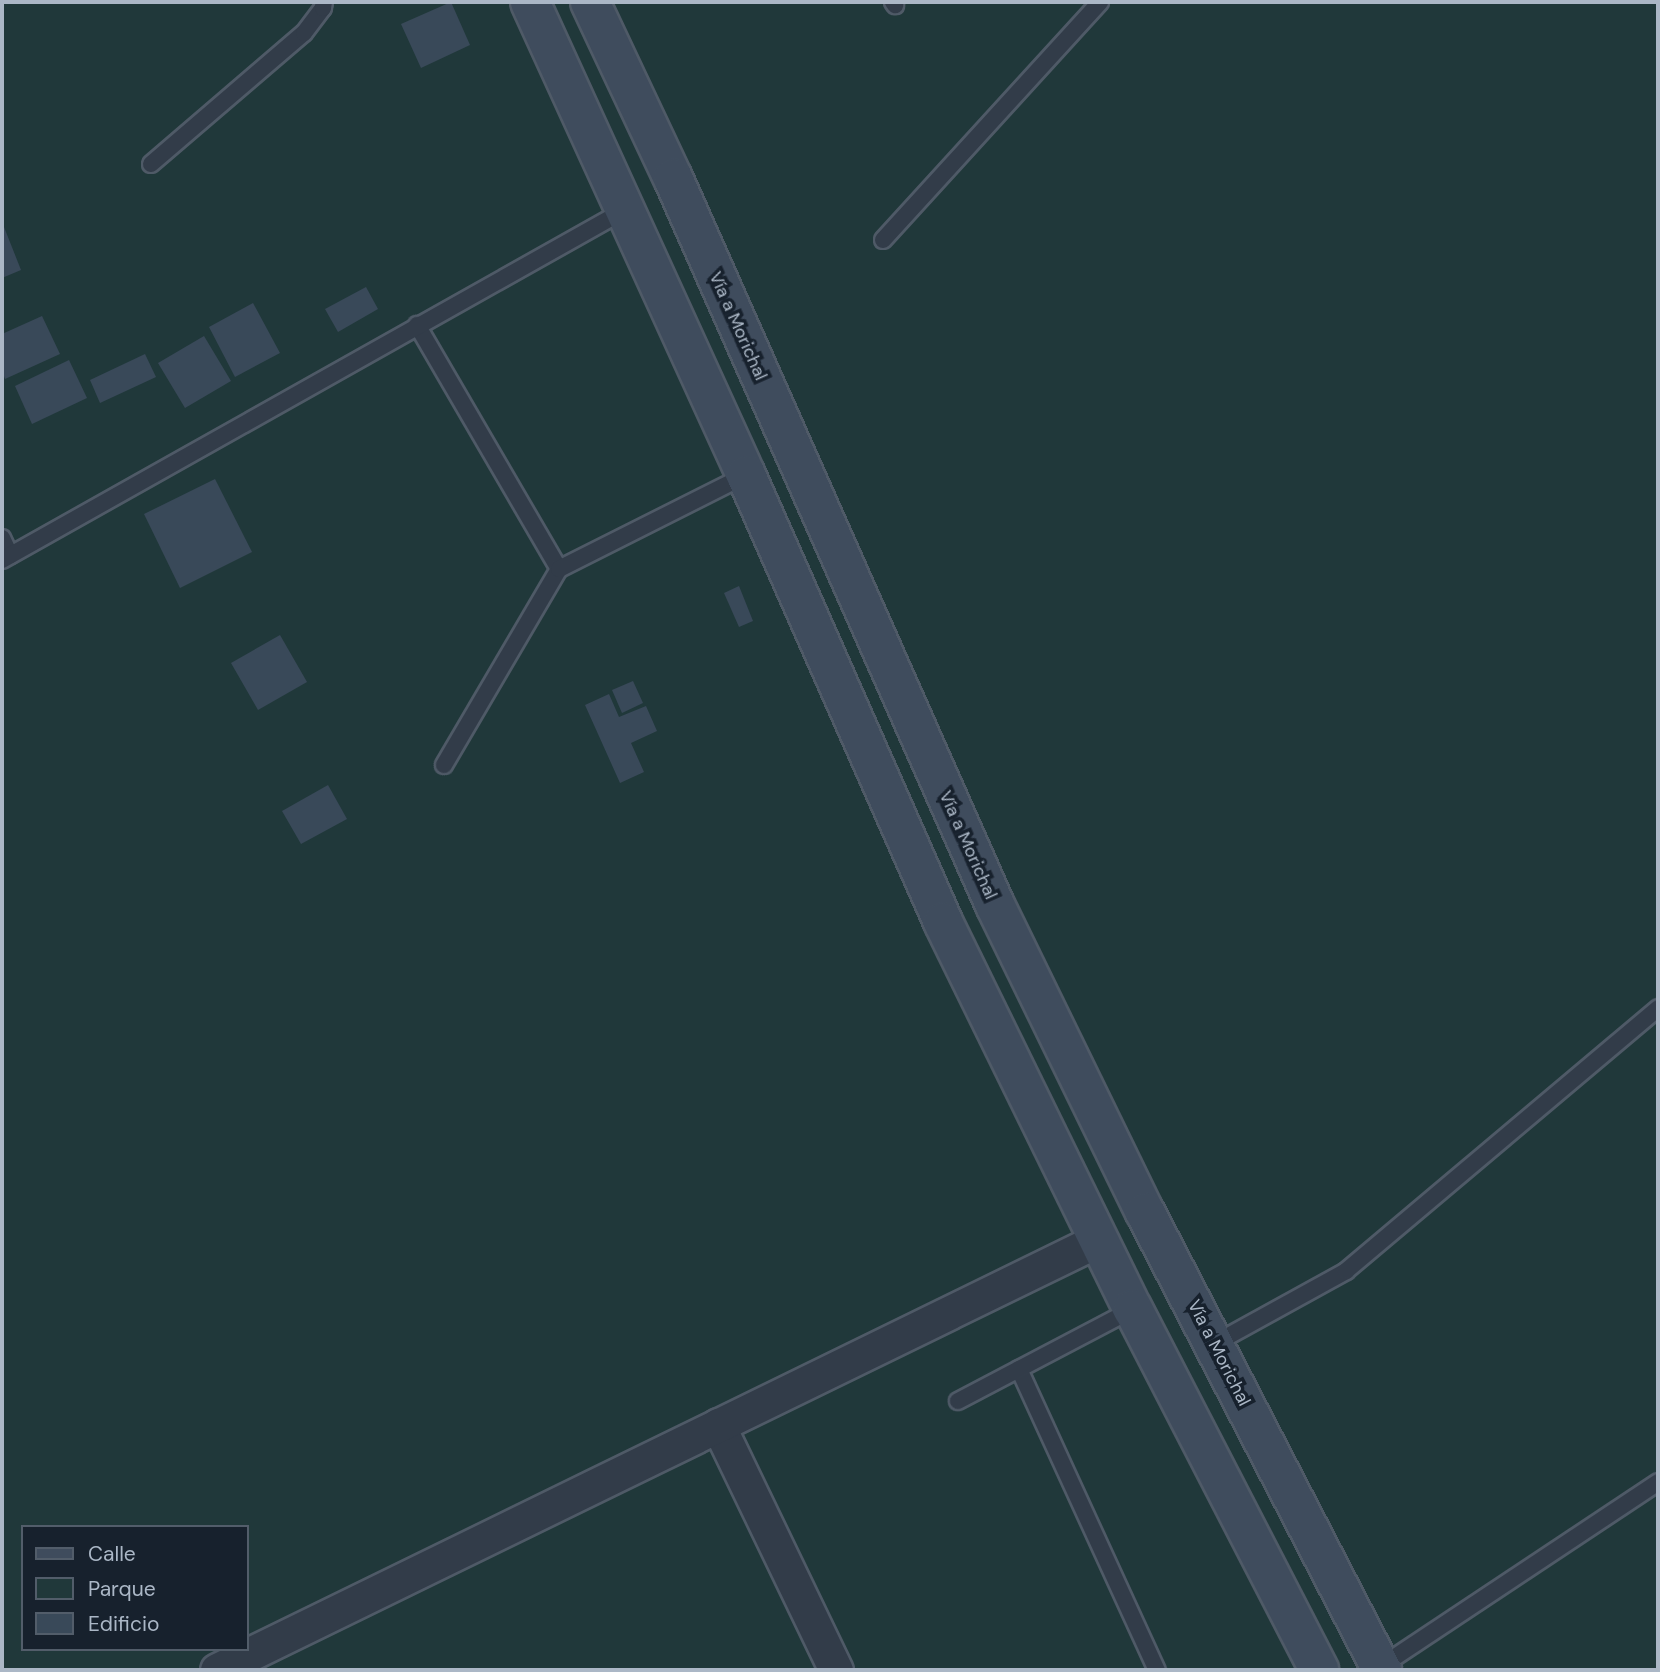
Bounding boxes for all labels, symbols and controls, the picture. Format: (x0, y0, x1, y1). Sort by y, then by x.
street label: Vía a Morichal (704, 268, 772, 384)
street label: Vía a Morichal (934, 787, 1002, 903)
street label: Vía a Morichal (1183, 1296, 1255, 1410)
legend (21, 1525, 248, 1651)
text: Calle (88, 1540, 136, 1568)
text: Parque (88, 1575, 156, 1603)
text: Edificio (88, 1610, 159, 1638)

